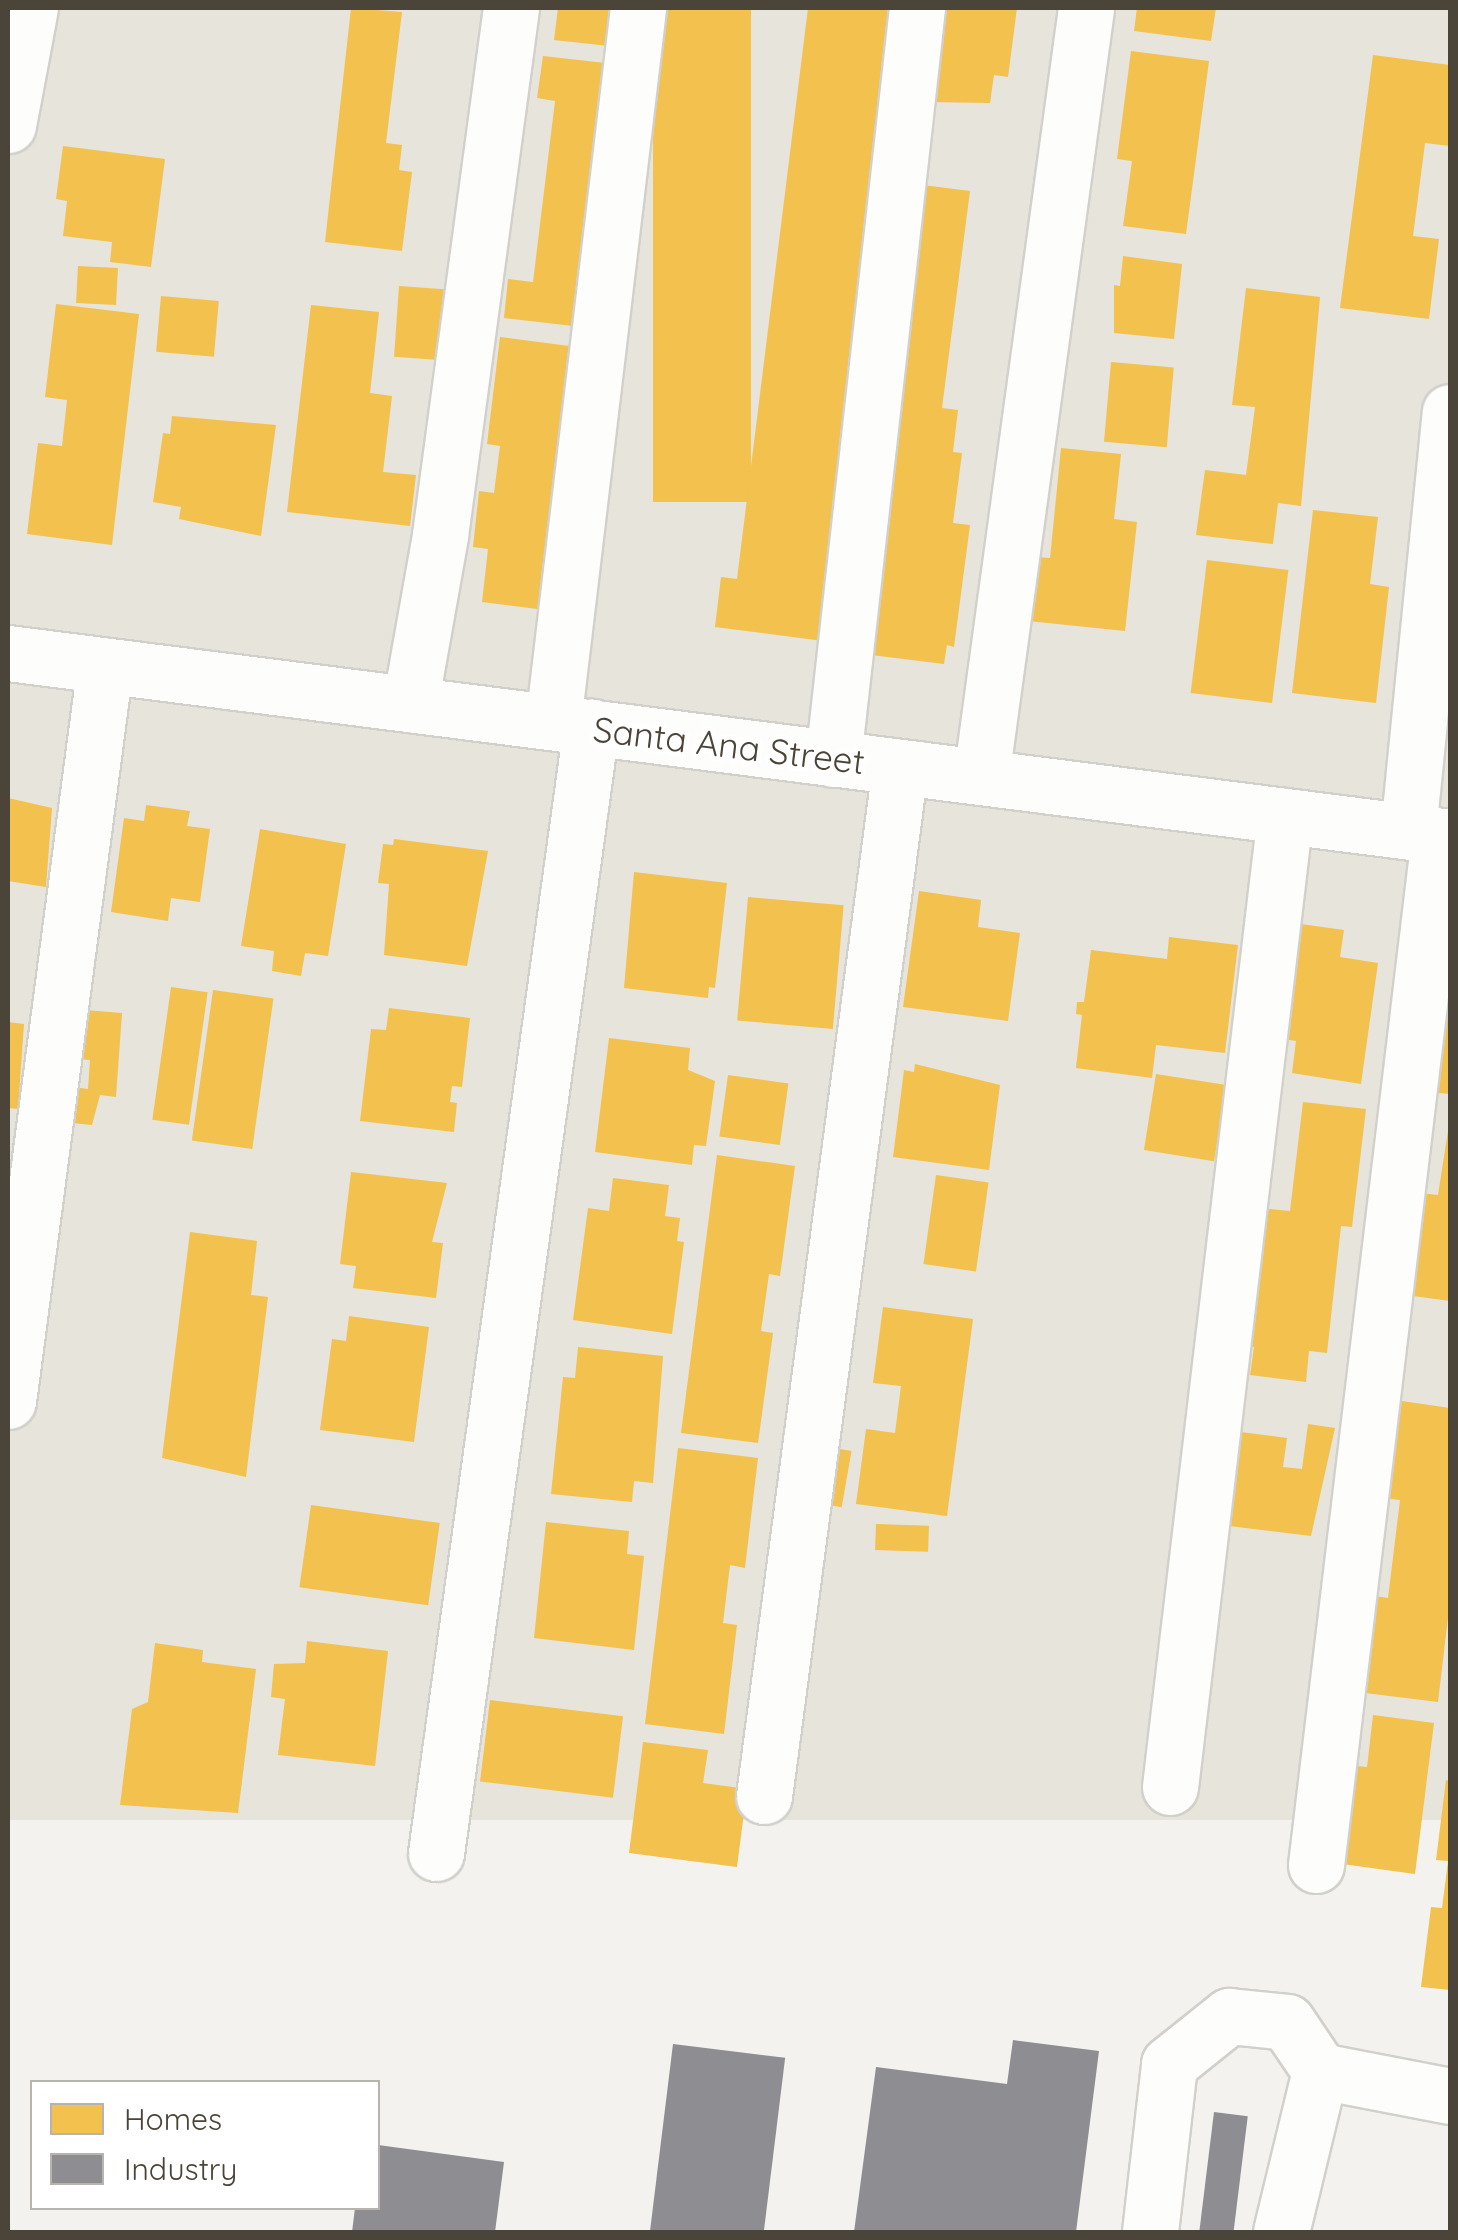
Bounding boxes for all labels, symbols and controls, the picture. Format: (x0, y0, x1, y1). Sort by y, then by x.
street label: Santa Ana Street (591, 708, 867, 782)
legend (30, 2080, 380, 2210)
text: Homes (124, 2100, 222, 2138)
text: Industry (124, 2150, 237, 2188)

